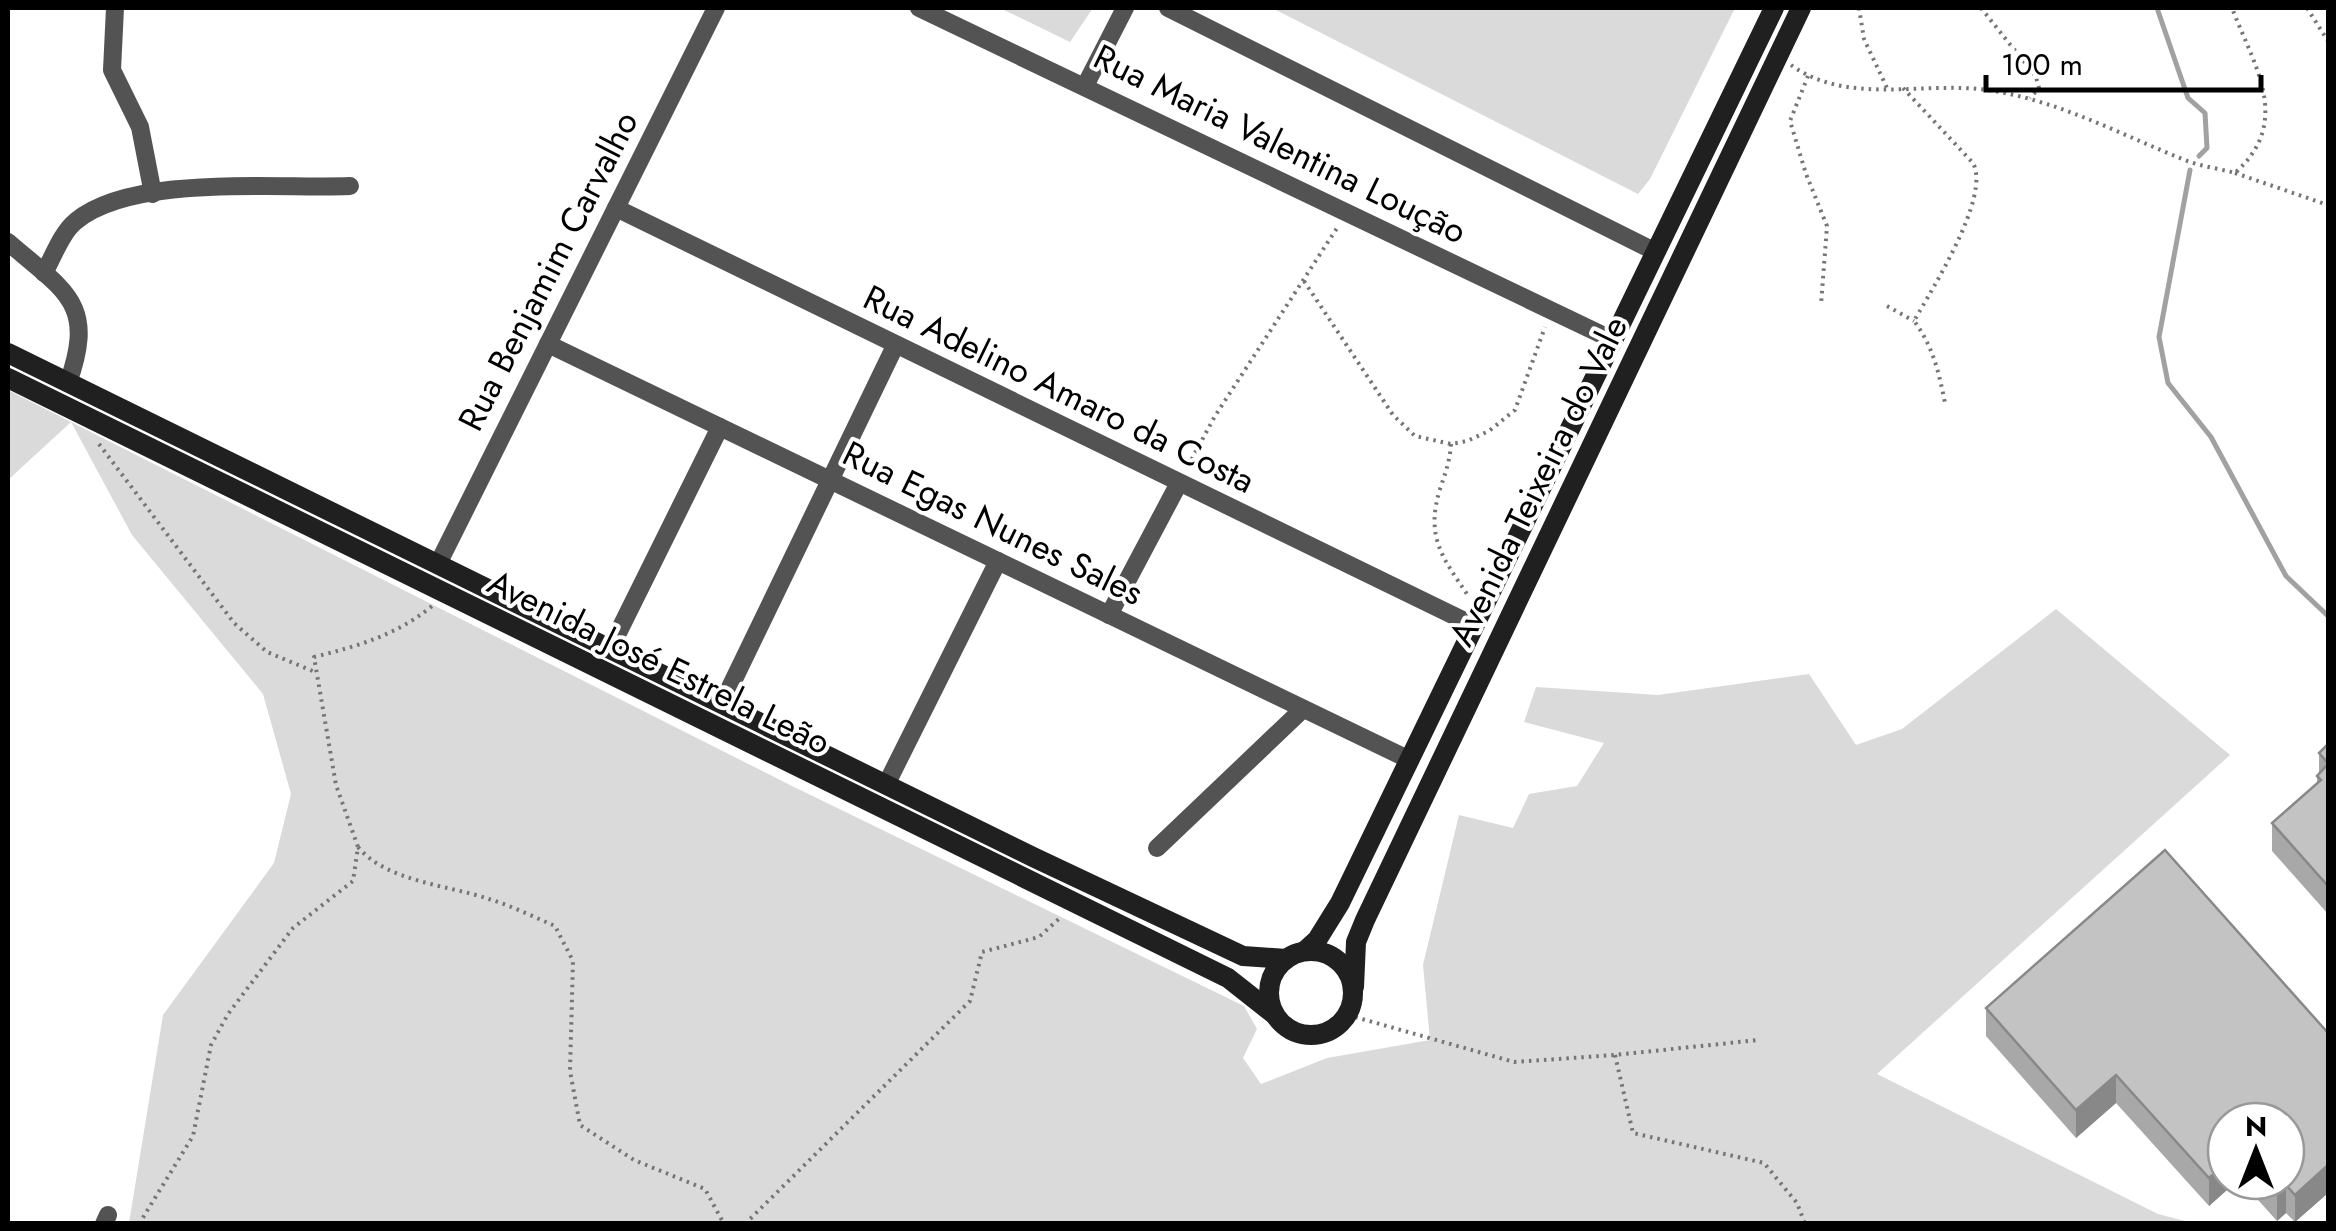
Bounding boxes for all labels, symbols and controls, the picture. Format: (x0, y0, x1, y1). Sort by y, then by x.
scale bar (1986, 30, 2261, 92)
street label: Rua Maria Valentina Loução (1085, 32, 1475, 256)
text: 100 m (2001, 43, 2083, 86)
street label: Rua Benjamim Carvalho (446, 103, 650, 439)
street label: Rua Adelino Amaro da Costa (855, 272, 1263, 506)
street label: Avenida Teixeira do Vale (1436, 308, 1640, 654)
street label: Rua Egas Nunes Sales (834, 428, 1152, 618)
street label: Avenida José Estrela Leão (479, 557, 839, 767)
north arrow (2206, 1101, 2306, 1201)
text: N (2245, 1106, 2267, 1147)

